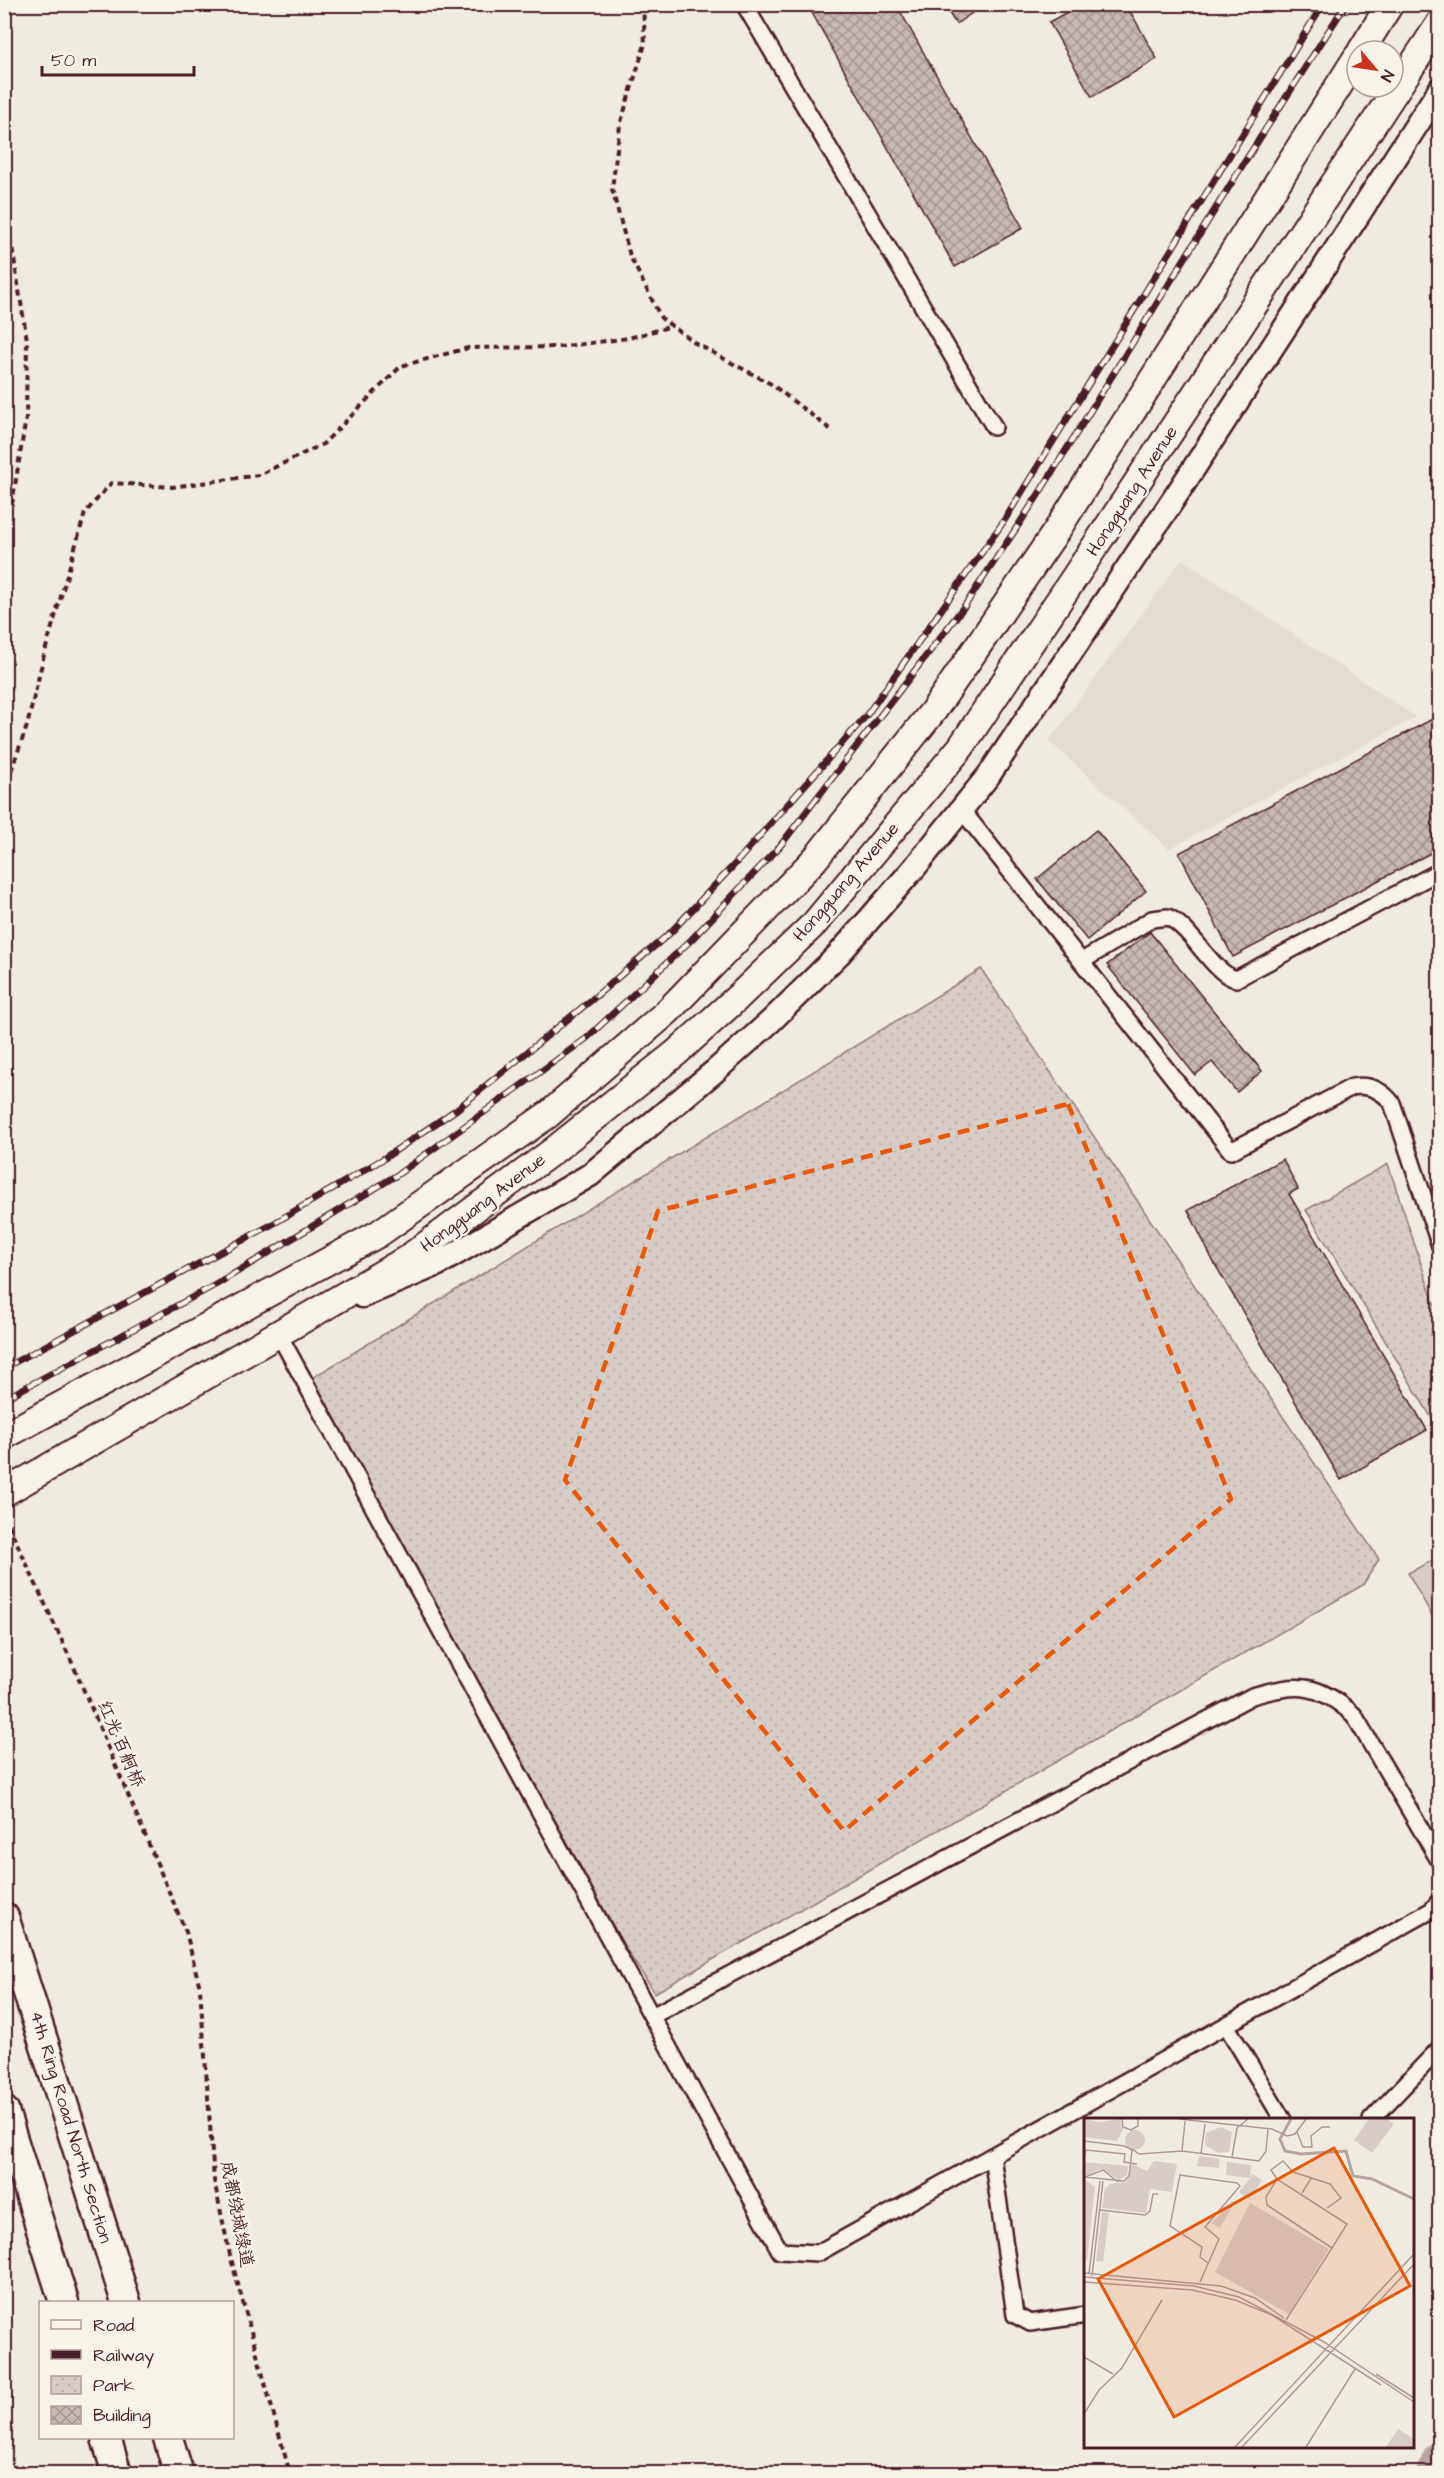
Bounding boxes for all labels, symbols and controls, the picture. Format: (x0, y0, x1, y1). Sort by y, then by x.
scale bar (42, 39, 194, 77)
north arrow (1345, 39, 1405, 99)
text: 50 m (51, 48, 96, 73)
text: N (1375, 66, 1399, 86)
street label: Hongguang Avenue (1080, 421, 1185, 562)
street label: Hongguang Avenue (787, 817, 906, 948)
street label: Hongguang Avenue (415, 1147, 552, 1259)
street label: 红光·百舸桥 (91, 1697, 151, 1791)
street label: 4th Ring Road North Section (23, 2008, 118, 2247)
inset map (1084, 2118, 1414, 2448)
street label: 成都绕城绿道 (214, 2159, 260, 2269)
legend (39, 2301, 234, 2439)
text: Road (93, 2313, 134, 2338)
text: Railway (93, 2343, 154, 2369)
text: Park (93, 2373, 135, 2398)
text: Building (93, 2403, 151, 2429)

